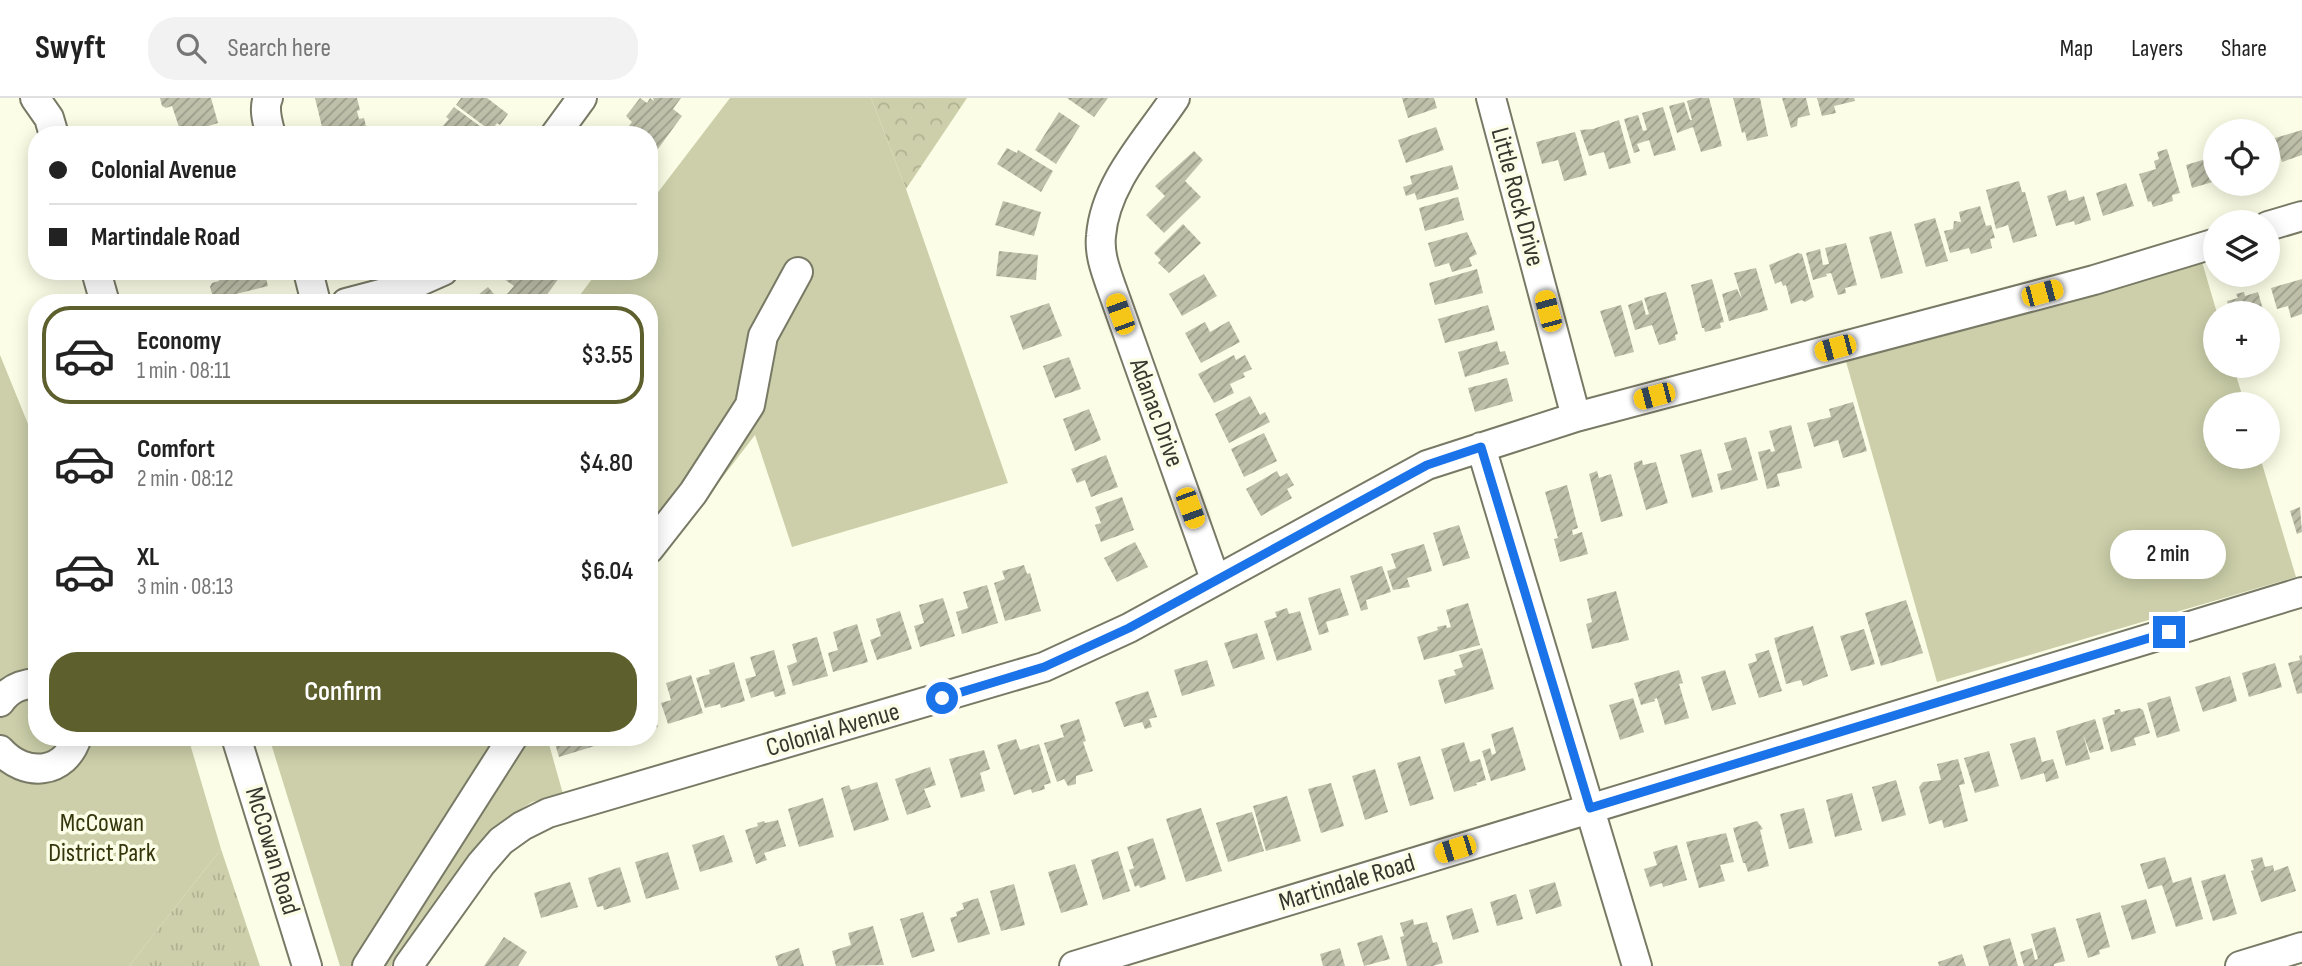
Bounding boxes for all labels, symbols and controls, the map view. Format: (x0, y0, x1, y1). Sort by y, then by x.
search box (148, 17, 638, 80)
text: Swyft (35, 28, 106, 68)
icon: search (172, 29, 210, 67)
text: Search here (228, 33, 331, 64)
text: Map (2060, 34, 2093, 63)
text: Layers (2131, 34, 2183, 63)
text: Share (2221, 34, 2267, 63)
map controls (2203, 119, 2280, 469)
button: locate (2203, 119, 2280, 196)
street label: Little Rock Drive (1484, 124, 1550, 270)
text: Colonial Avenue (91, 155, 237, 186)
button: layers (2203, 210, 2280, 287)
text: Martindale Road (91, 222, 240, 253)
car (2019, 277, 2066, 309)
car (1533, 288, 1564, 334)
car (1103, 291, 1138, 337)
button: + (2203, 301, 2280, 378)
icon: car (53, 324, 116, 387)
text: Economy (137, 326, 221, 357)
car (1812, 332, 1859, 364)
text: $3.55 (581, 340, 633, 371)
street label: Adanac Drive (1122, 354, 1190, 471)
text: 1 min · 08:11 (137, 357, 230, 385)
car (1631, 380, 1678, 412)
button: − (2203, 392, 2280, 469)
icon: car (53, 432, 116, 495)
text: Comfort (137, 434, 215, 465)
text: $4.80 (579, 448, 633, 479)
text: 2 min · 08:12 (137, 465, 233, 493)
car (1173, 485, 1208, 531)
callout: 2 min (2111, 531, 2227, 580)
icon: car (53, 540, 116, 603)
text: 2 min (2146, 540, 2190, 568)
text: XL (137, 542, 159, 573)
text: $6.04 (580, 556, 633, 587)
text: 3 min · 08:13 (137, 573, 233, 601)
route end (2153, 616, 2185, 648)
button: Confirm (49, 652, 637, 732)
route start (926, 682, 958, 714)
street label: Colonial Avenue (763, 696, 903, 764)
street label: McCowan Road (238, 783, 306, 919)
park label: McCowan District Park (48, 808, 156, 869)
car (1432, 833, 1479, 865)
street label: Martindale Road (1275, 848, 1419, 918)

